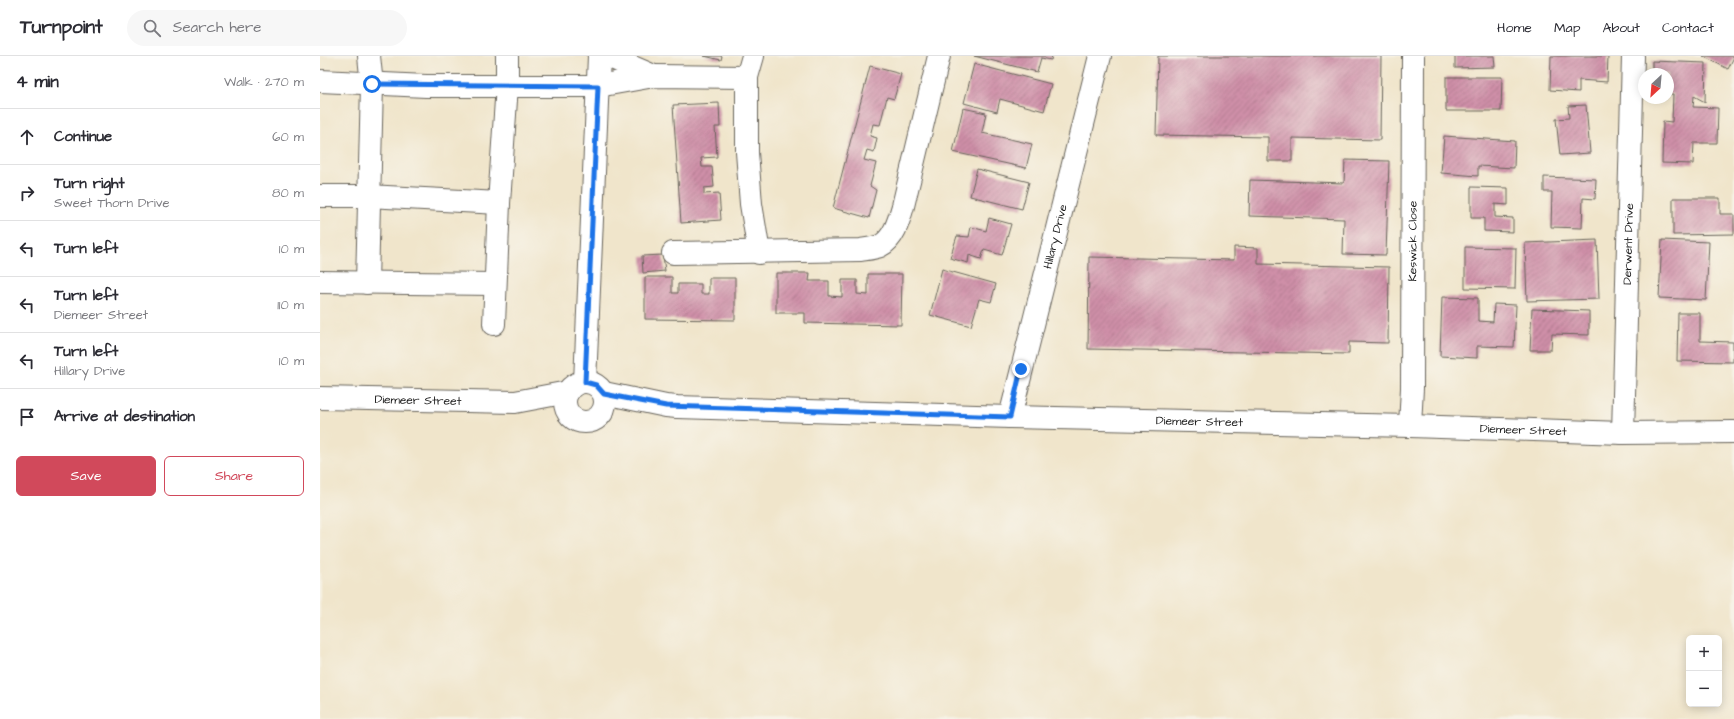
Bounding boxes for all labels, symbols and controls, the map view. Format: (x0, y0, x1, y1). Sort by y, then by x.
search box (127, 10, 407, 46)
text: Turnpoint (20, 14, 103, 41)
icon: search (141, 17, 163, 39)
text: Search here (173, 17, 261, 38)
text: Home (1497, 18, 1532, 38)
text: Map (1554, 18, 1580, 38)
text: About (1602, 18, 1640, 38)
text: Contact (1662, 18, 1714, 38)
north arrow (1638, 68, 1674, 104)
text: 4 min (16, 70, 59, 94)
text: Walk · 270 m (224, 73, 304, 91)
route start (363, 75, 381, 93)
icon: ahead (16, 126, 38, 148)
text: Continue (54, 126, 112, 147)
text: 60 m (272, 128, 304, 146)
text: Turn right (54, 173, 125, 194)
icon: right (16, 182, 38, 204)
text: 80 m (272, 184, 304, 202)
text: Sweet Thorn Drive (54, 194, 169, 212)
street label: Keswick Close (1404, 200, 1421, 281)
street label: Hillary Drive (1039, 202, 1071, 271)
street label: Derwent Drive (1618, 202, 1638, 285)
icon: left (16, 238, 38, 260)
text: Turn left (54, 238, 118, 259)
text: 10 m (279, 240, 304, 258)
text: Turn left (54, 285, 118, 306)
icon: left (16, 294, 38, 316)
text: 110 m (277, 296, 304, 314)
text: Diemeer Street (54, 306, 148, 324)
text: Turn left (54, 341, 118, 362)
icon: left (16, 350, 38, 372)
text: 10 m (279, 352, 304, 370)
route end (1012, 360, 1030, 378)
text: Hillary Drive (54, 362, 125, 380)
street label: Diemeer Street (374, 391, 462, 409)
icon: arrive (16, 406, 38, 428)
text: Arrive at destination (54, 406, 195, 427)
street label: Diemeer Street (1156, 412, 1243, 431)
street label: Diemeer Street (1480, 420, 1567, 440)
button: Save (16, 456, 156, 496)
button: Share (164, 456, 304, 496)
map controls (1686, 635, 1722, 707)
button: + (1686, 635, 1722, 671)
button: − (1686, 671, 1722, 707)

